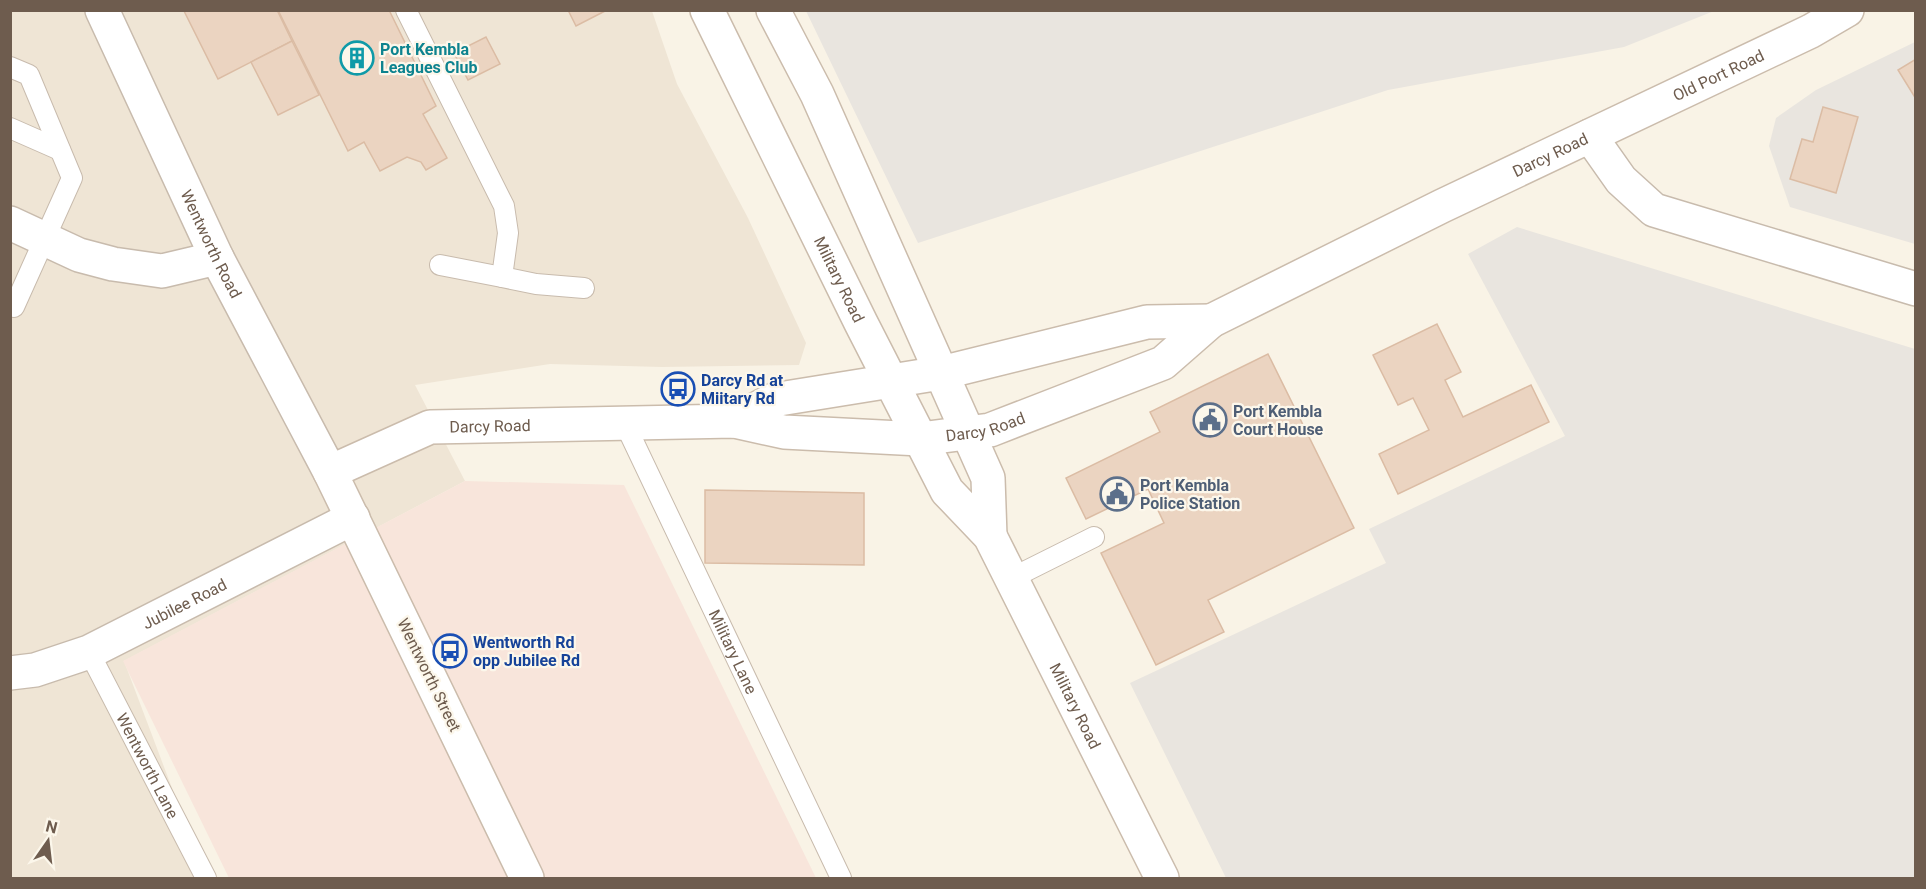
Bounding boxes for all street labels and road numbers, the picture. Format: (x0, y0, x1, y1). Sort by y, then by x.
street label: Old Port Road (1670, 45, 1767, 105)
street label: Darcy Road (1509, 129, 1591, 181)
street label: Wentworth Road (177, 186, 246, 301)
street label: Military Road (810, 233, 869, 325)
street label: Darcy Road (945, 408, 1028, 445)
street label: Darcy Road (449, 416, 531, 436)
street label: Jubilee Road (139, 574, 230, 633)
street label: Military Lane (705, 606, 761, 697)
street label: Wentworth Street (393, 615, 465, 735)
street label: Military Road (1046, 660, 1105, 752)
street label: Wentworth Lane (113, 710, 183, 822)

